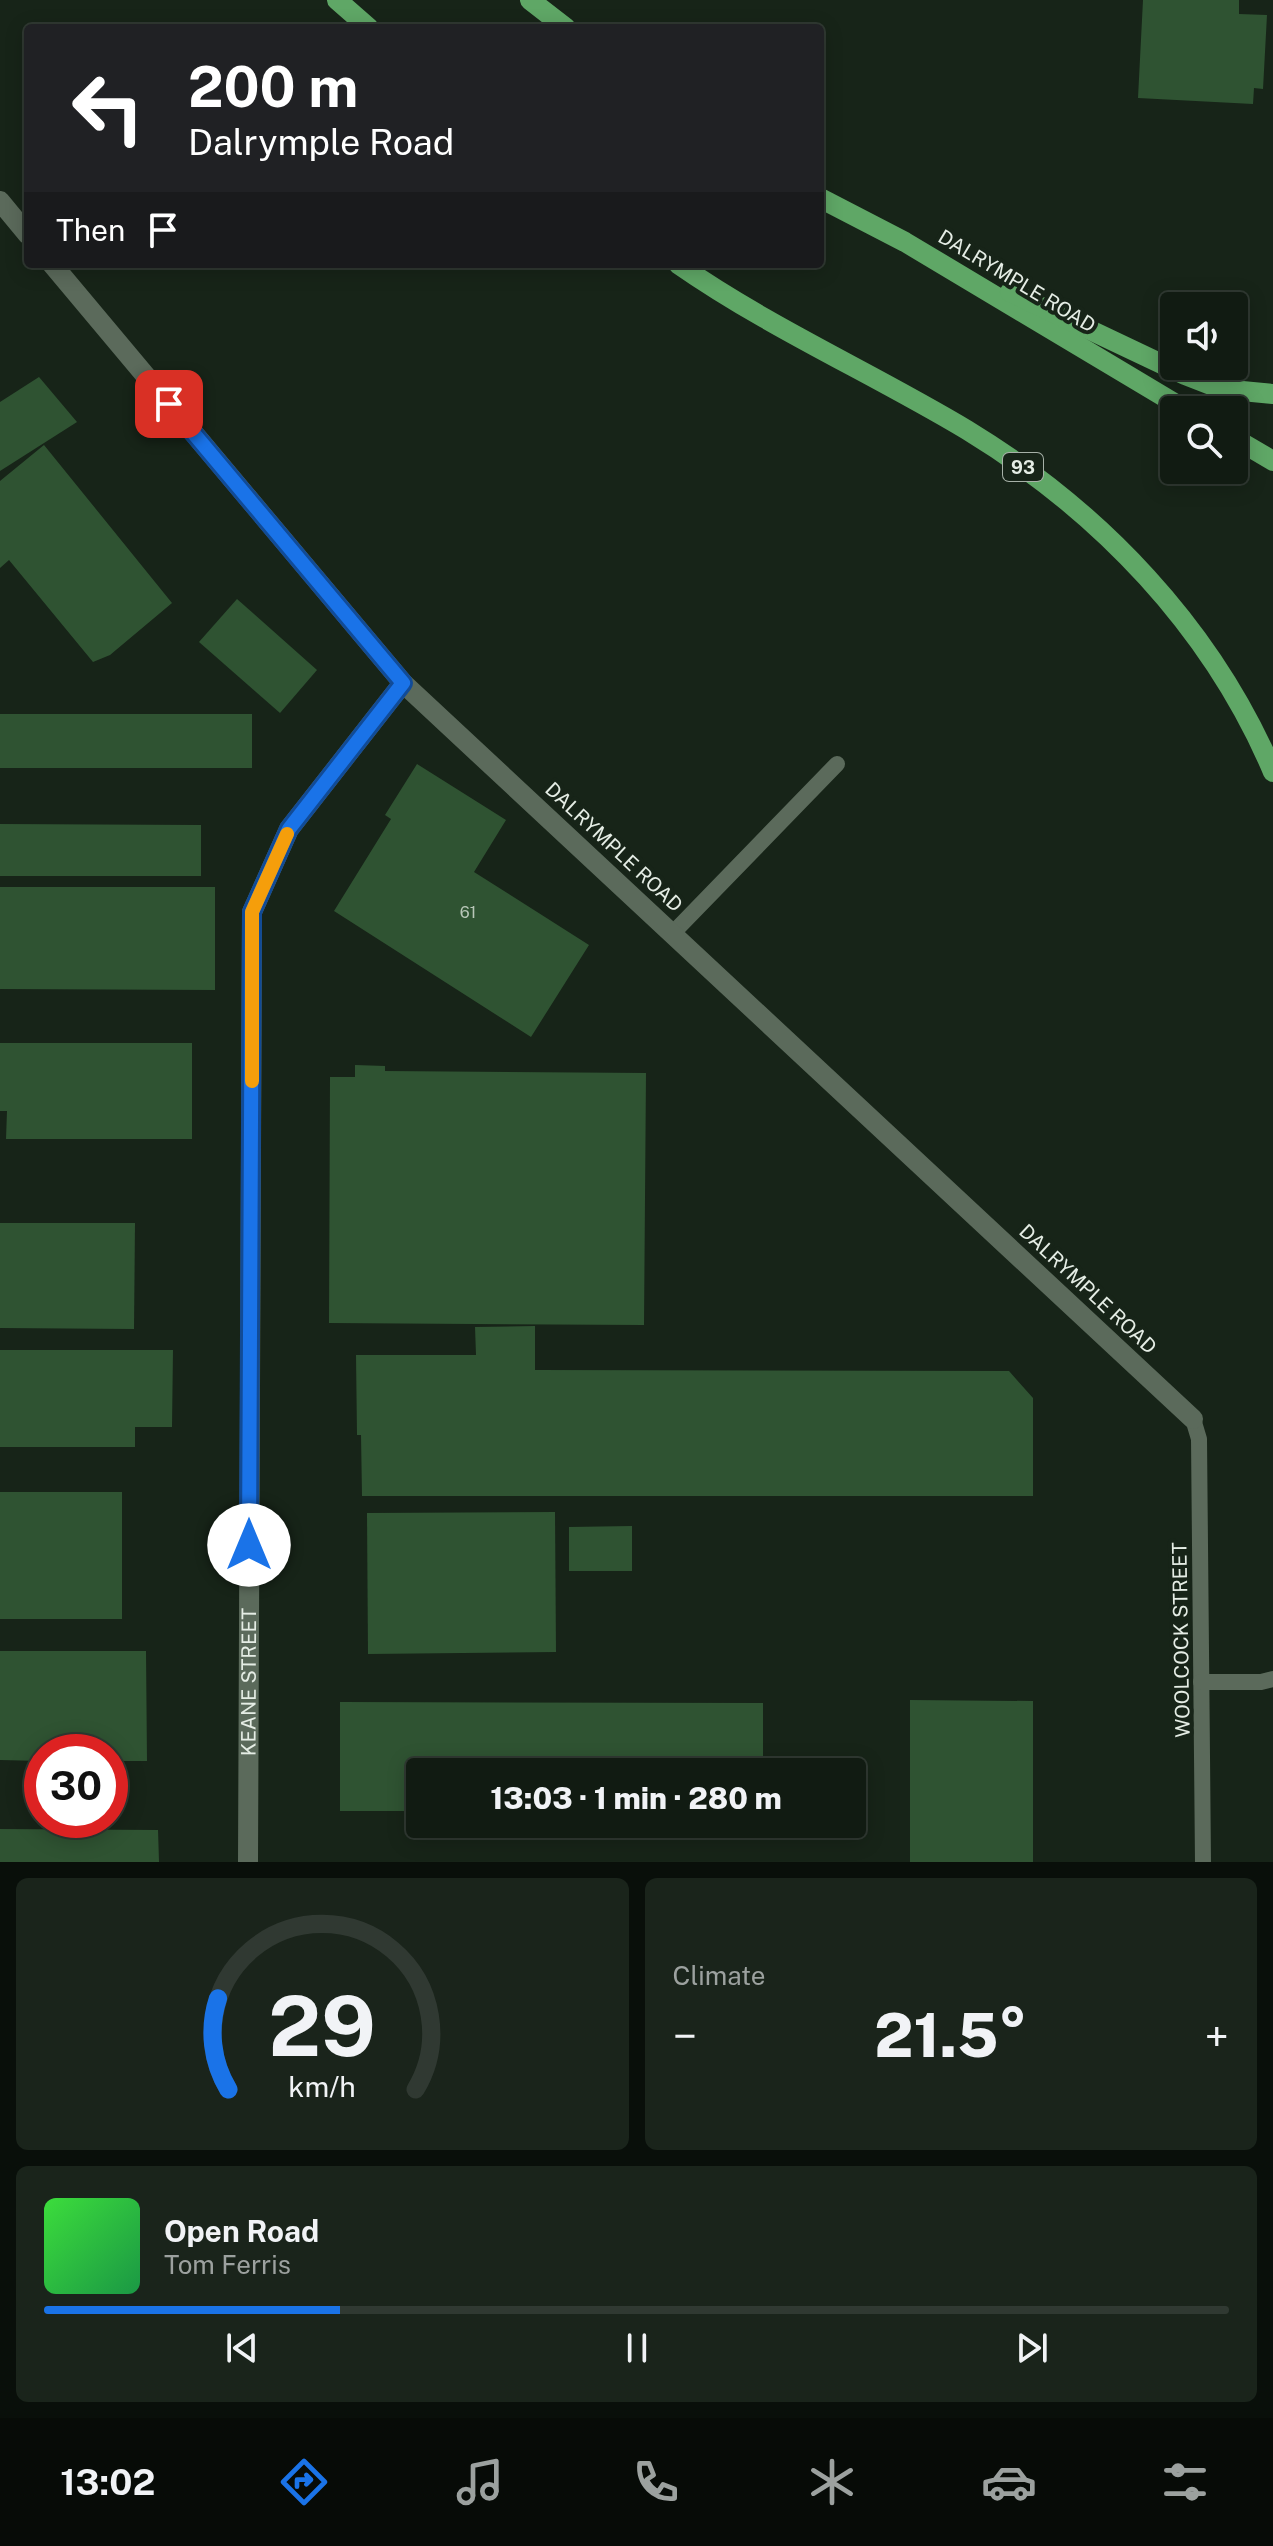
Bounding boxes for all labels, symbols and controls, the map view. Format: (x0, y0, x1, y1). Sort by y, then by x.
text: 200 m (188, 54, 358, 120)
icon: left (56, 56, 160, 160)
text: Dalrymple Road (188, 121, 454, 163)
icon: arrive (141, 208, 185, 252)
text: Then (56, 212, 125, 248)
street label: DALRYMPLE ROAD (934, 225, 1100, 337)
map controls (1160, 292, 1248, 484)
button: sound (1160, 292, 1248, 380)
pin (135, 370, 203, 438)
icon: arrive (147, 382, 191, 426)
button: search (1160, 396, 1248, 484)
road number: 93 (1003, 453, 1043, 481)
street label: DALRYMPLE ROAD (540, 777, 688, 917)
house number: 61 (460, 903, 476, 922)
street label: DALRYMPLE ROAD (1014, 1219, 1162, 1359)
position arrow (207, 1503, 291, 1587)
street label: WOOLCOCK STREET (1167, 1542, 1195, 1738)
street label: KEANE STREET (236, 1608, 261, 1756)
speed limit sign: 30 (24, 1734, 128, 1838)
text: 13:03 · 1 min · 280 m (490, 1780, 782, 1816)
text: Climate (673, 1960, 766, 1991)
text: 29 (268, 1977, 376, 2075)
text: 21.5° (874, 2000, 1027, 2071)
text: − (673, 2010, 697, 2062)
text: + (1205, 2010, 1229, 2062)
text: km/h (289, 2070, 356, 2103)
text: Open Road (164, 2213, 319, 2249)
text: Tom Ferris (164, 2249, 291, 2280)
icon: previous (220, 2326, 264, 2370)
icon: pause (615, 2326, 659, 2370)
icon: next (1010, 2326, 1054, 2370)
icon: directions (276, 2454, 332, 2510)
icon: music (452, 2454, 508, 2510)
icon: phone (628, 2454, 684, 2510)
icon: climate (804, 2454, 860, 2510)
icon: car (981, 2454, 1037, 2510)
icon: filters (1157, 2454, 1213, 2510)
text: 13:02 (60, 2461, 155, 2503)

